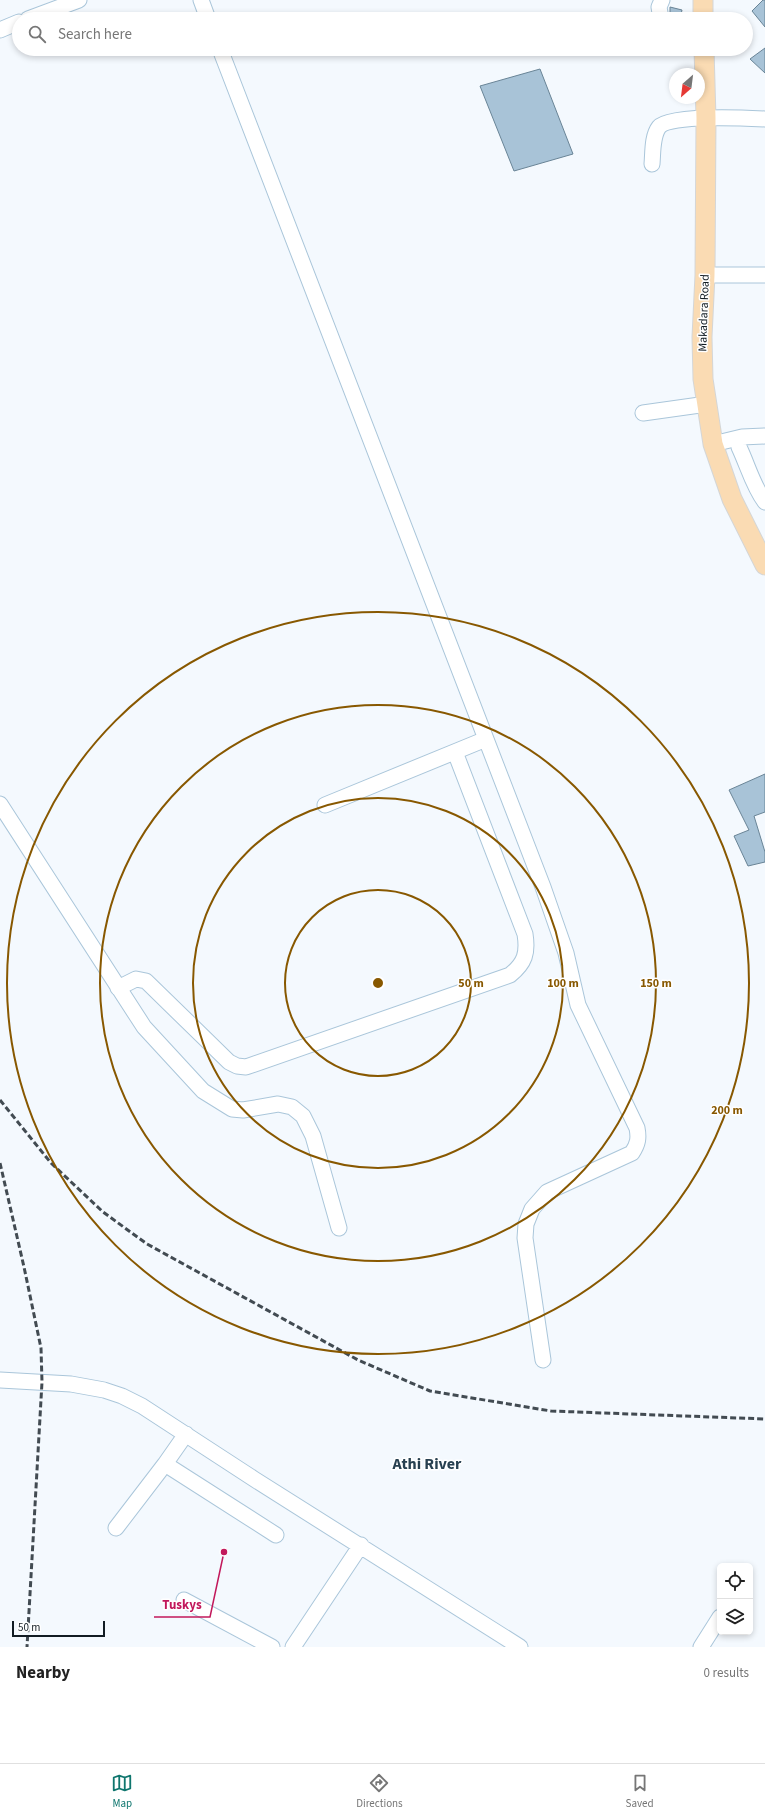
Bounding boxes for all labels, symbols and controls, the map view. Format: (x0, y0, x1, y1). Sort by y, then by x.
search box (12, 12, 753, 56)
icon: search (26, 23, 48, 45)
text: Search here (58, 24, 132, 45)
north arrow (669, 68, 705, 104)
street label: Makadara Road (694, 274, 714, 352)
text: 50 m (458, 975, 484, 992)
text: 100 m (547, 975, 579, 992)
text: 150 m (640, 975, 672, 992)
centre of rings (371, 976, 385, 990)
text: 200 m (711, 1102, 743, 1119)
district label: Athi River (392, 1453, 462, 1475)
map controls (717, 1563, 753, 1635)
button: locate (717, 1563, 753, 1599)
callout: Tuskys (154, 1592, 210, 1617)
text: Tuskys (162, 1596, 202, 1614)
button: layers (717, 1599, 753, 1635)
scale bar (12, 1619, 105, 1638)
text: 50 m (18, 1620, 40, 1635)
text: Nearby (16, 1661, 70, 1685)
text: 0 results (704, 1664, 749, 1682)
tab: Map (111, 1772, 133, 1811)
tab: Directions (356, 1772, 403, 1811)
tab: Saved (626, 1772, 654, 1811)

